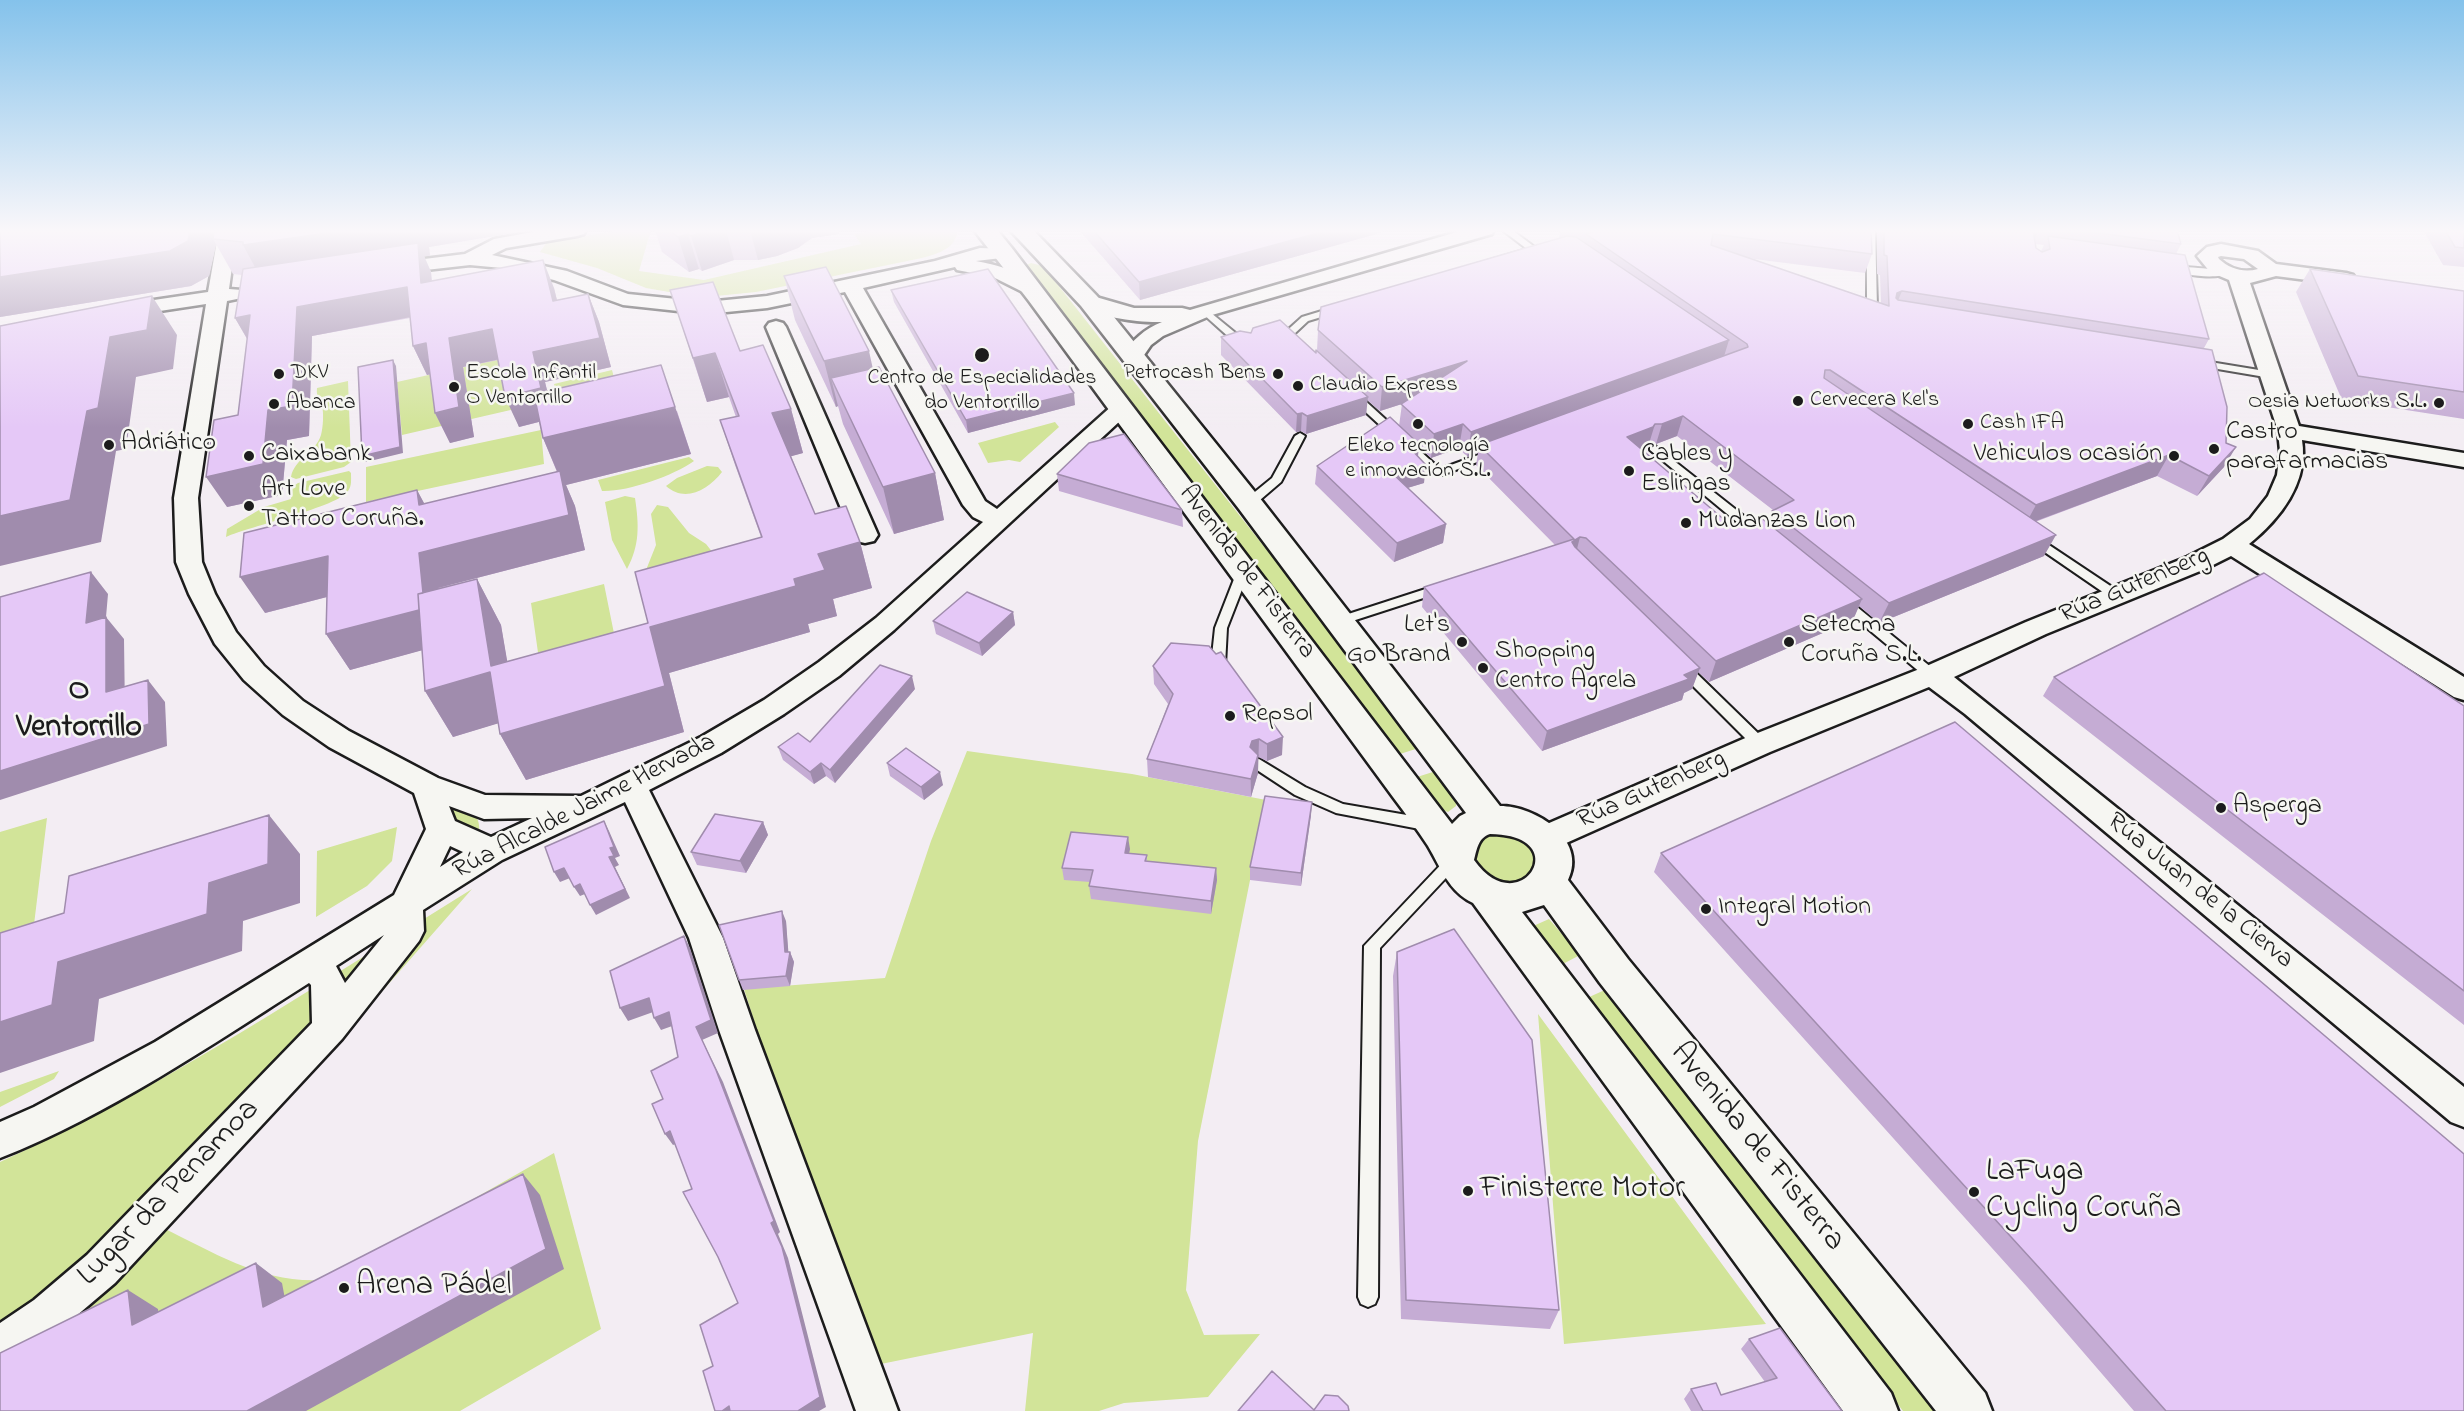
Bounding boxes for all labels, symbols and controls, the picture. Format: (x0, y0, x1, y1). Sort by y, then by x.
marker: Centro de Especialidades do Ventorrillo (973, 346, 991, 364)
place label: DKV (291, 361, 328, 387)
place label: Escola Infantil O Ventorrillo (466, 361, 596, 412)
place label: Petrocash Bens (1124, 361, 1266, 387)
place label: Centro de Especialidades do Ventorrillo (868, 366, 1096, 418)
marker: DKV (272, 367, 286, 381)
marker: Petrocash Bens (1271, 367, 1285, 381)
place label: Claudio Express (1310, 373, 1458, 399)
marker: Claudio Express (1291, 379, 1305, 393)
marker: Escola Infantil O Ventorrillo (447, 380, 461, 394)
place label: Cervecera Kel's (1810, 388, 1939, 414)
place label: Oesia Networks S.L. (2248, 390, 2427, 416)
place label: Abanca (286, 391, 356, 417)
marker: Cervecera Kel's (1791, 394, 1805, 408)
marker: Oesia Networks S.L. (2432, 396, 2446, 410)
marker: Abanca (267, 397, 281, 411)
place label: Cash IFA (1980, 411, 2064, 437)
marker: Eleko tecnología e innovación S.L. (1411, 417, 1425, 431)
marker: Cash IFA (1961, 417, 1975, 431)
place label: Castro parafarmacias (2226, 418, 2388, 479)
place label: Adriático (121, 429, 216, 461)
place label: Eleko tecnología e innovación S.L. (1345, 434, 1491, 486)
marker: Adriático (102, 438, 116, 452)
place label: Caixabank (261, 440, 372, 472)
place label: Cables y Eslingas (1641, 440, 1732, 502)
place label: Vehiculos ocasión (1974, 440, 2162, 472)
marker: Castro parafarmacias (2207, 442, 2221, 456)
marker: Caixabank (242, 449, 256, 463)
marker: Vehiculos ocasión (2167, 449, 2181, 463)
marker: Cables y Eslingas (1622, 464, 1636, 478)
place label: Art Love Tattoo Coruña. (261, 475, 424, 536)
street label: Avenida de Fisterra (1171, 480, 1321, 666)
marker: Art Love Tattoo Coruña. (242, 499, 256, 513)
place label: Mudanzas Lion (1698, 507, 1855, 539)
marker: Mudanzas Lion (1679, 516, 1693, 530)
street label: Rúa Gutenberg (2056, 542, 2214, 632)
place label: Let's Go Brand (1347, 611, 1450, 672)
place label: Setecma Coruña S.L. (1801, 611, 1922, 672)
marker: Let's Go Brand (1455, 635, 1469, 649)
marker: Setecma Coruña S.L. (1782, 635, 1796, 649)
place label: Shopping Centro Agrela (1495, 637, 1636, 698)
marker: Shopping Centro Agrela (1476, 661, 1490, 675)
district label: O Ventorrillo (16, 674, 142, 749)
place label: Repsol (1242, 700, 1313, 732)
marker: Repsol (1223, 709, 1237, 723)
street label: Rúa Alcalde Jaime Hervada (449, 728, 721, 888)
street label: Rúa Gutenberg (1573, 744, 1731, 838)
place label: Asperga (2233, 792, 2322, 824)
marker: Asperga (2214, 801, 2228, 815)
street label: Rúa Juan de la Cierva (2099, 807, 2299, 977)
place label: Integral Motion (1718, 893, 1871, 925)
marker: Integral Motion (1699, 902, 1713, 916)
street label: Avenida de Fisterra (1660, 1036, 1852, 1260)
street label: Lugar da Penamoa (71, 1092, 269, 1296)
place label: LaFuga Cycling Coruña (1986, 1155, 2181, 1230)
place label: Finisterre Motor (1480, 1172, 1685, 1210)
marker: Finisterre Motor (1461, 1184, 1475, 1198)
marker: LaFuga Cycling Coruña (1967, 1185, 1981, 1199)
place label: Arena Pádel (356, 1269, 512, 1307)
marker: Arena Pádel (337, 1281, 351, 1295)

